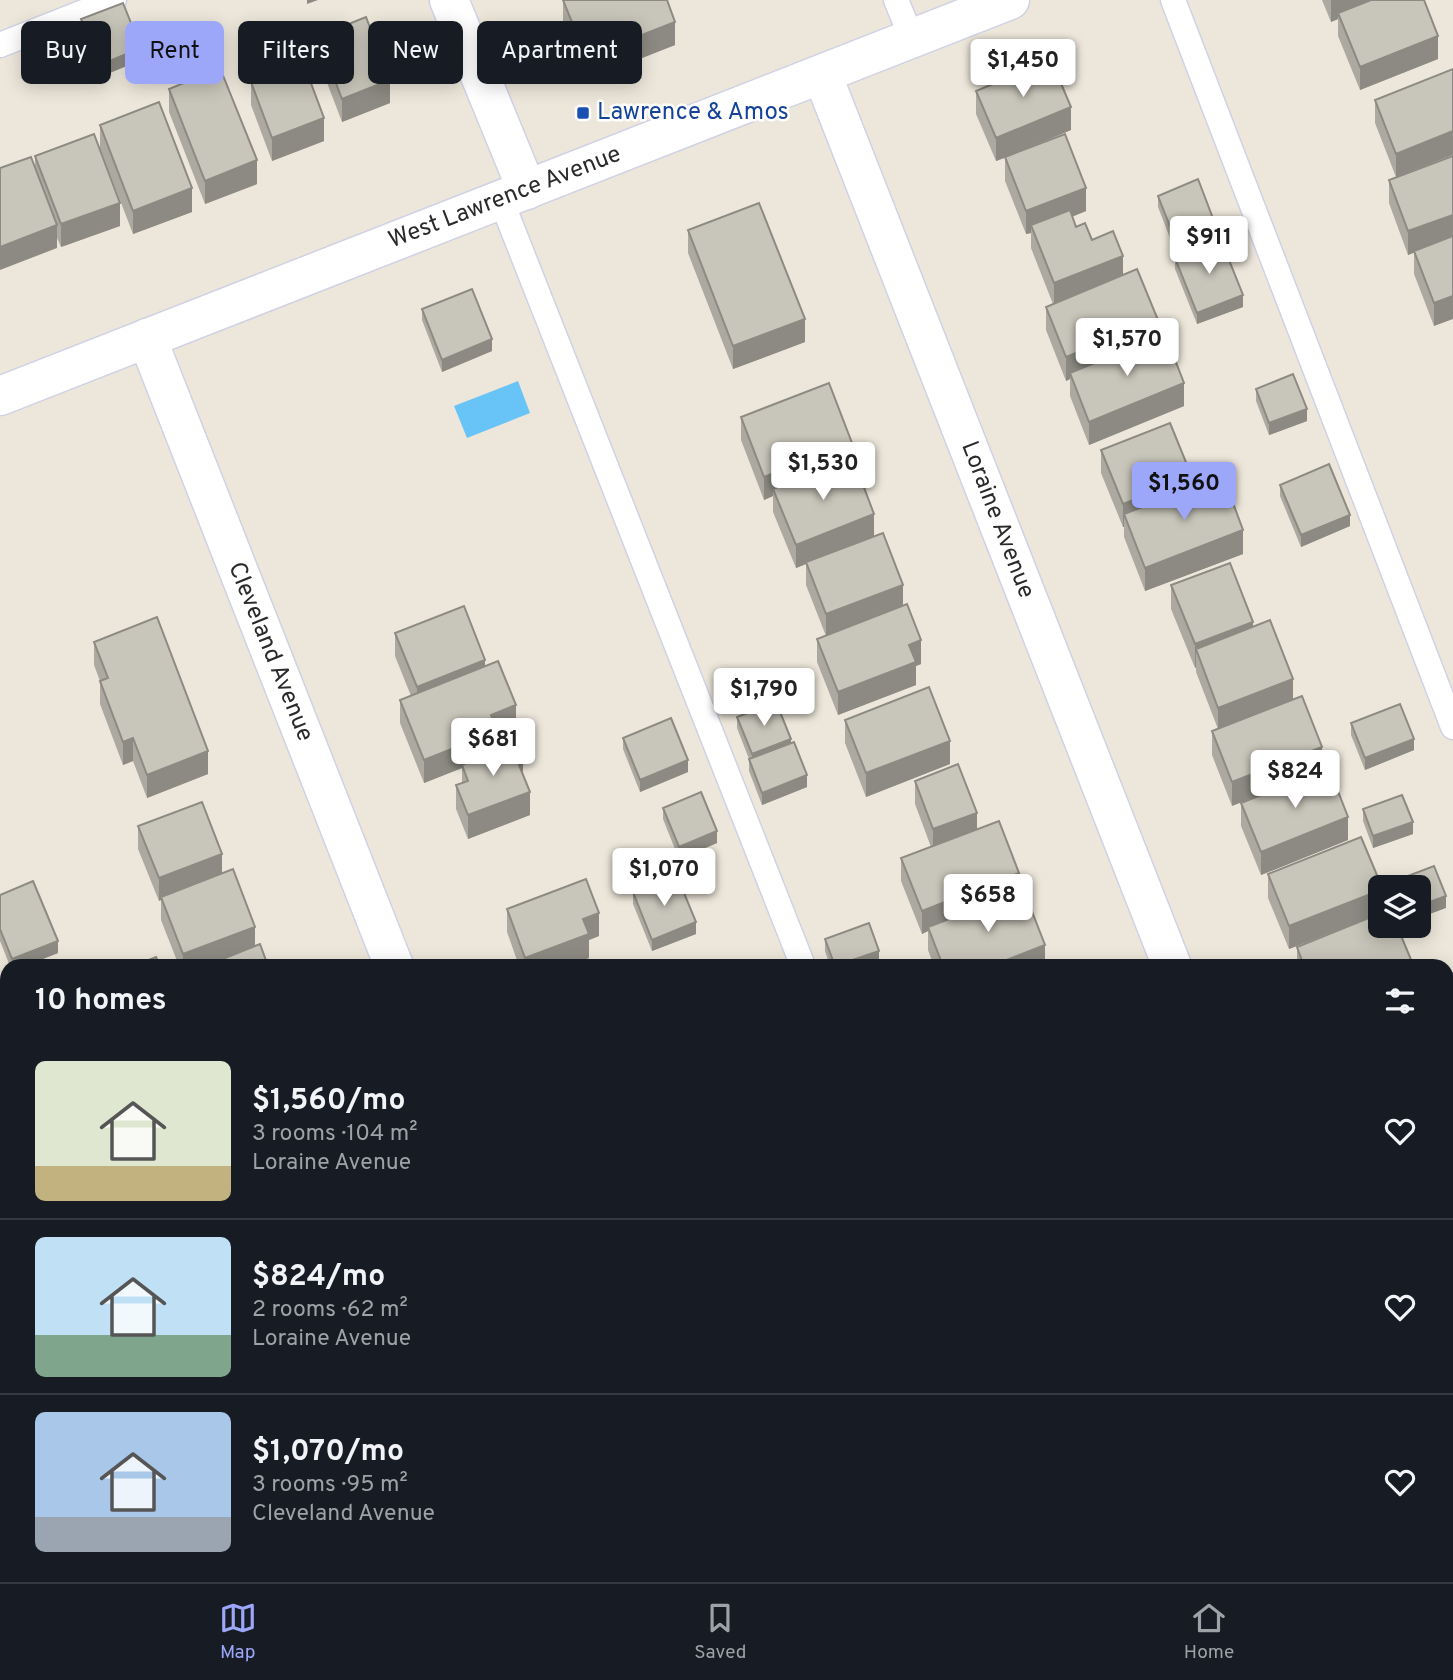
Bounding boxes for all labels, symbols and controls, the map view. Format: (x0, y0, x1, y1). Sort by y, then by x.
chip: Buy (21, 21, 111, 84)
chip: Rent (125, 21, 224, 84)
chip: Filters (238, 21, 354, 84)
chip: New (368, 21, 463, 84)
chip: Apartment (477, 21, 642, 84)
pin: $1,450 (966, 40, 1080, 99)
text: $1,450 (987, 47, 1059, 76)
place label: Lawrence & Amos (597, 98, 789, 128)
marker: Lawrence & Amos (575, 105, 591, 121)
street label: West Lawrence Avenue (384, 140, 626, 256)
pin: $911 (1168, 216, 1250, 276)
text: $911 (1186, 224, 1232, 253)
pin: $1,570 (1070, 318, 1184, 378)
text: $1,570 (1092, 326, 1162, 355)
street label: Loraine Avenue (953, 437, 1041, 603)
pin: $1,530 (766, 442, 880, 502)
text: $1,530 (787, 450, 859, 479)
pin: $1,560 (1127, 462, 1241, 522)
text: $1,560 (1148, 470, 1220, 499)
street label: Cleveland Avenue (220, 558, 320, 746)
pin: $1,790 (707, 668, 821, 728)
text: $1,790 (730, 676, 798, 705)
pin: $681 (452, 718, 534, 778)
text: $681 (467, 726, 519, 755)
pin: $824 (1254, 750, 1336, 810)
text: $824 (1267, 758, 1323, 787)
pin: $1,070 (607, 848, 721, 908)
text: $1,070 (628, 856, 700, 885)
pin: $658 (947, 874, 1029, 934)
map controls (1368, 875, 1431, 938)
button: layers (1368, 875, 1431, 938)
text: $658 (960, 882, 1016, 911)
icon: filters (1381, 982, 1419, 1020)
text: 10 homes (35, 983, 166, 1020)
text: $1,560/mo (252, 1083, 406, 1120)
icon: home (91, 1089, 175, 1173)
icon: heart (1381, 1112, 1419, 1150)
text: 3 rooms · 104 m² (252, 1120, 417, 1149)
text: Loraine Avenue (252, 1149, 411, 1178)
text: $824/mo (252, 1259, 385, 1296)
icon: home (91, 1265, 175, 1349)
icon: heart (1381, 1288, 1419, 1326)
text: 2 rooms · 62 m² (252, 1296, 408, 1325)
text: Loraine Avenue (252, 1325, 411, 1354)
text: $1,070/mo (252, 1434, 404, 1471)
icon: home (91, 1440, 175, 1524)
icon: heart (1381, 1463, 1419, 1501)
text: 3 rooms · 95 m² (252, 1471, 408, 1500)
text: Cleveland Avenue (252, 1500, 435, 1529)
tab: Map (219, 1599, 257, 1665)
tab: Saved (694, 1599, 746, 1665)
tab: Home (1184, 1599, 1234, 1665)

